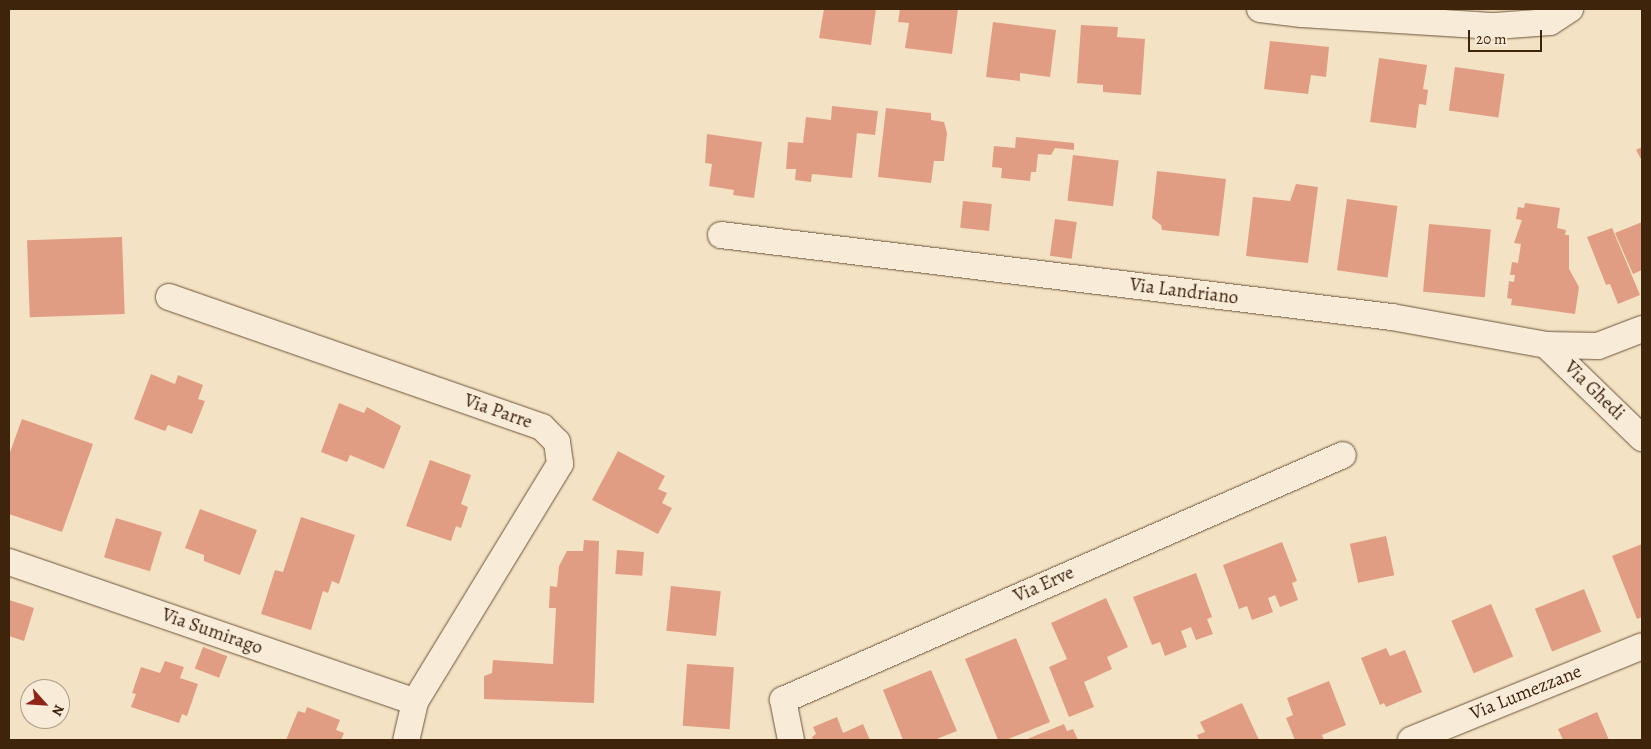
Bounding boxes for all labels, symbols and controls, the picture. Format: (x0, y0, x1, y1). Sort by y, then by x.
scale bar (1471, 20, 1545, 52)
text: 20 m (1476, 29, 1507, 49)
street label: Via Landriano (1128, 274, 1240, 310)
street label: Via Ghedi (1559, 357, 1629, 425)
street label: Via Parre (461, 390, 535, 434)
street label: Via Erve (1010, 562, 1078, 608)
street label: Via Sumirago (159, 604, 265, 660)
street label: Via Lumezzane (1467, 660, 1585, 726)
north arrow (20, 679, 70, 729)
text: N (47, 702, 69, 719)

